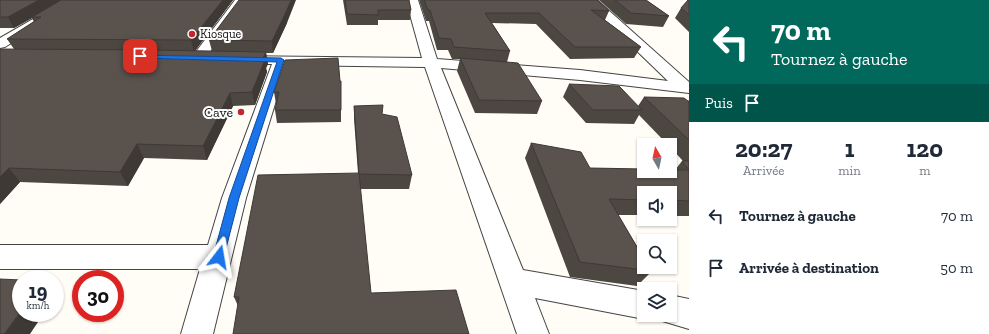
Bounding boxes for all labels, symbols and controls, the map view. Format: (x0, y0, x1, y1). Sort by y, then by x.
text: 70 m (771, 14, 831, 47)
icon: left (705, 16, 757, 68)
place label: Kiosque (200, 27, 242, 41)
marker: Kiosque (187, 29, 197, 39)
pin (123, 39, 157, 73)
icon: arrive (129, 45, 151, 67)
text: Tournez à gauche (771, 48, 907, 70)
icon: arrive (741, 92, 763, 114)
text: Puis (705, 94, 733, 112)
place label: Cave (204, 104, 233, 121)
marker: Cave (236, 107, 246, 117)
text: 20:27 (735, 134, 792, 163)
text: 1 (845, 134, 854, 163)
text: 120 (907, 134, 943, 163)
north arrow (637, 138, 677, 178)
map controls (637, 138, 677, 322)
text: Arrivée (743, 163, 784, 178)
text: min (838, 163, 861, 178)
text: m (919, 163, 930, 178)
button: sound (637, 186, 677, 226)
icon: left (705, 205, 727, 227)
text: Tournez à gauche (739, 207, 856, 225)
text: 70 m (941, 207, 973, 225)
button: search (637, 234, 677, 274)
position arrow (198, 236, 240, 278)
icon: arrive (705, 257, 727, 279)
text: Arrivée à destination (739, 259, 879, 277)
text: 50 m (940, 259, 973, 277)
speed limit sign: 30 (72, 270, 124, 322)
text: 19 (29, 279, 47, 303)
button: layers (637, 282, 677, 322)
text: km/h (27, 300, 49, 312)

